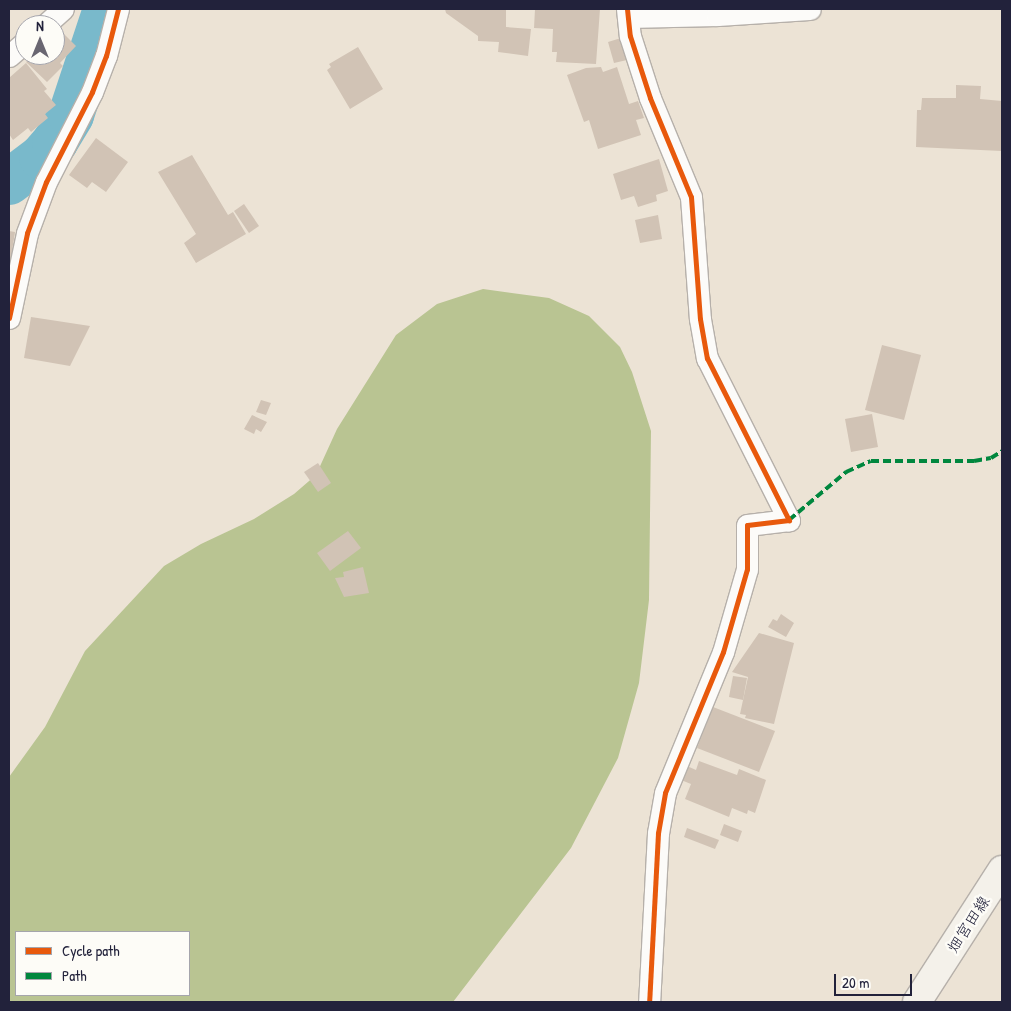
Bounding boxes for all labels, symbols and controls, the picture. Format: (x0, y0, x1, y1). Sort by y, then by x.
north arrow (15, 15, 65, 65)
text: N (36, 16, 44, 35)
street label: 畑宮田線 (943, 892, 993, 956)
legend (15, 931, 190, 996)
text: Cycle path (62, 940, 120, 961)
scale bar (836, 964, 914, 996)
text: Path (62, 965, 87, 986)
text: 20 m (842, 972, 869, 993)

